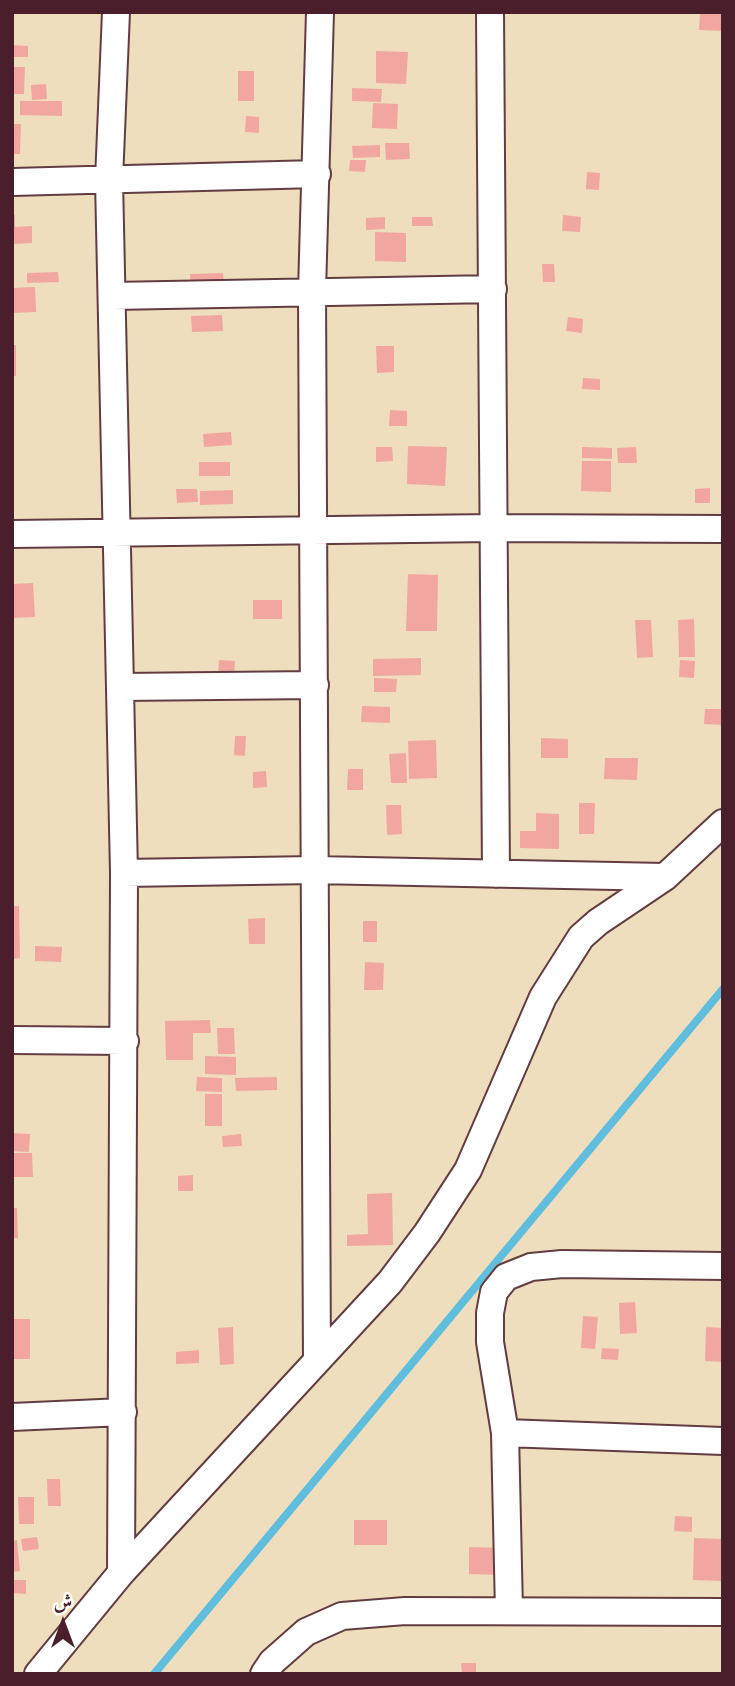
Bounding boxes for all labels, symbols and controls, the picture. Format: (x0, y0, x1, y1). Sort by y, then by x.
north arrow (28, 1588, 98, 1658)
text: ش (54, 1590, 72, 1614)

